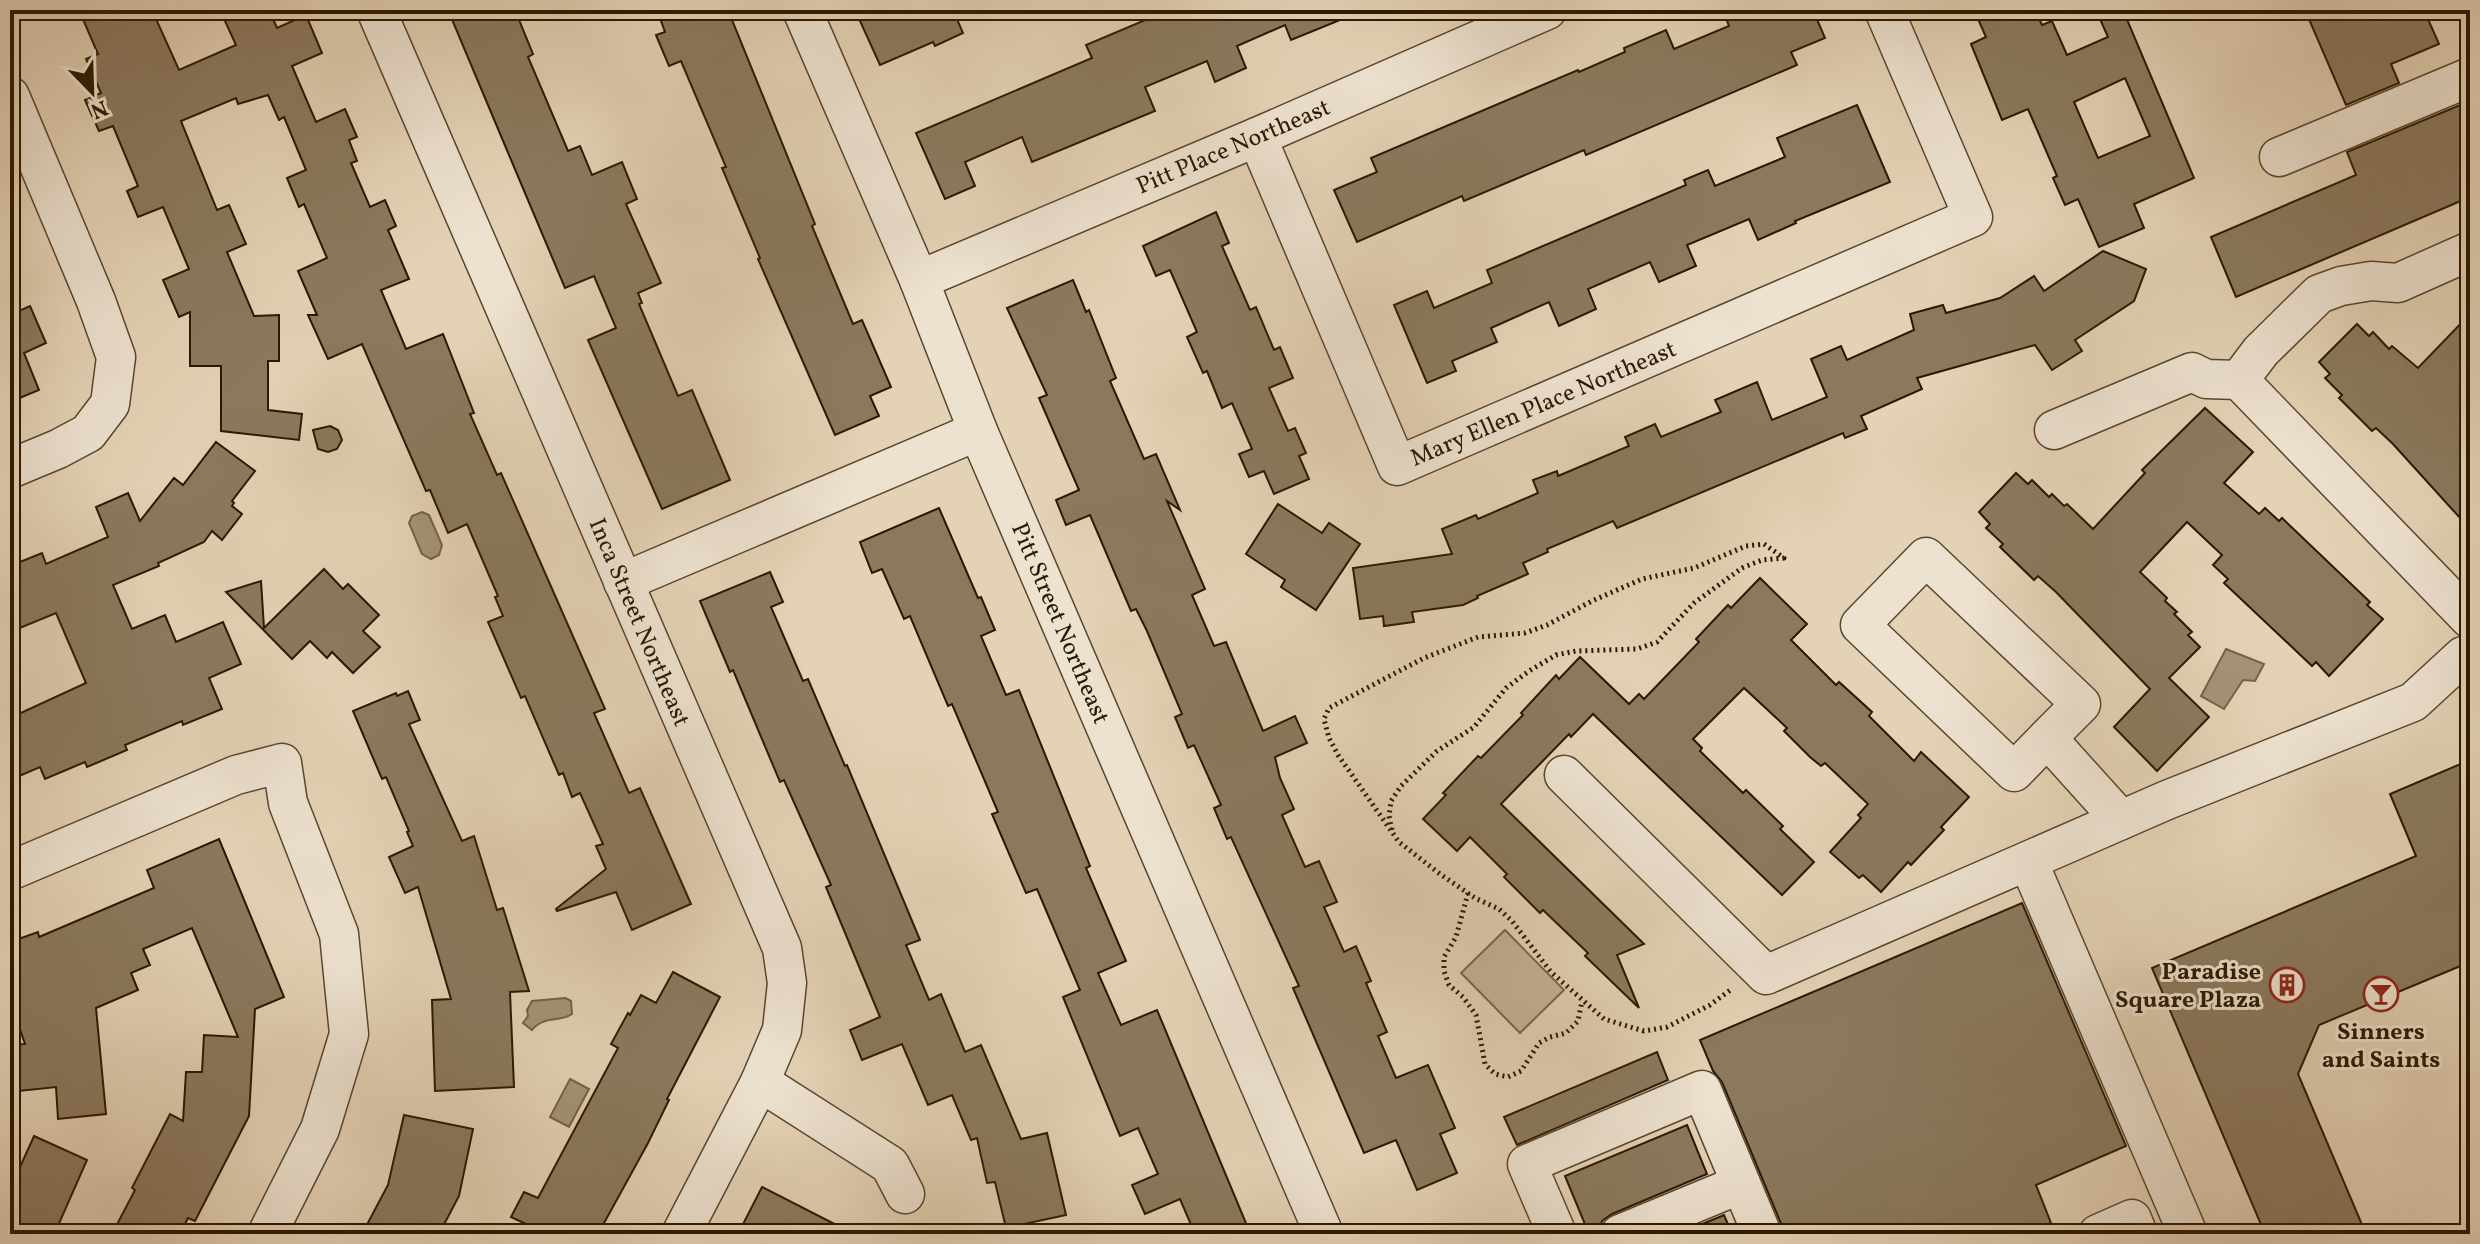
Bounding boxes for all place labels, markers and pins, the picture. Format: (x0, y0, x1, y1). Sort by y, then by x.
place label: Paradise Square Plaza (2115, 956, 2261, 1018)
building icon: Paradise Square Plaza (2268, 966, 2306, 1004)
bar icon: Sinners and Saints (2362, 975, 2400, 1013)
place label: Sinners and Saints (2322, 1016, 2440, 1078)

